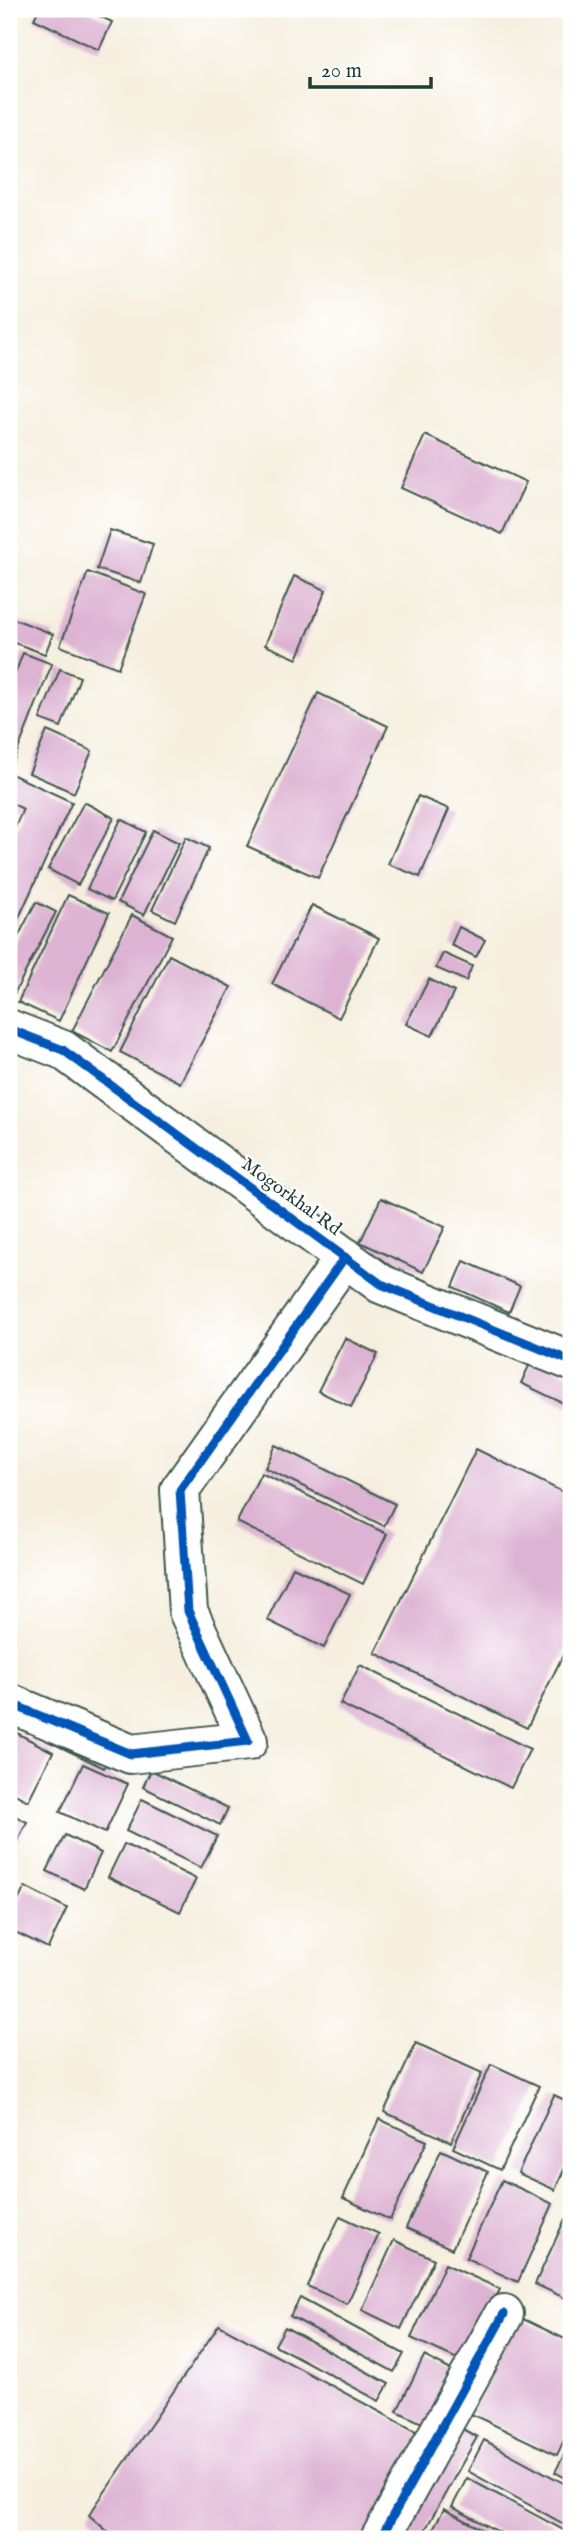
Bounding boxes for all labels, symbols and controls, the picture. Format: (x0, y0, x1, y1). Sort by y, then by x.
scale bar (310, 46, 431, 90)
text: 20 m (321, 58, 362, 85)
street label: Mogorkhal Rd (236, 1153, 346, 1242)

